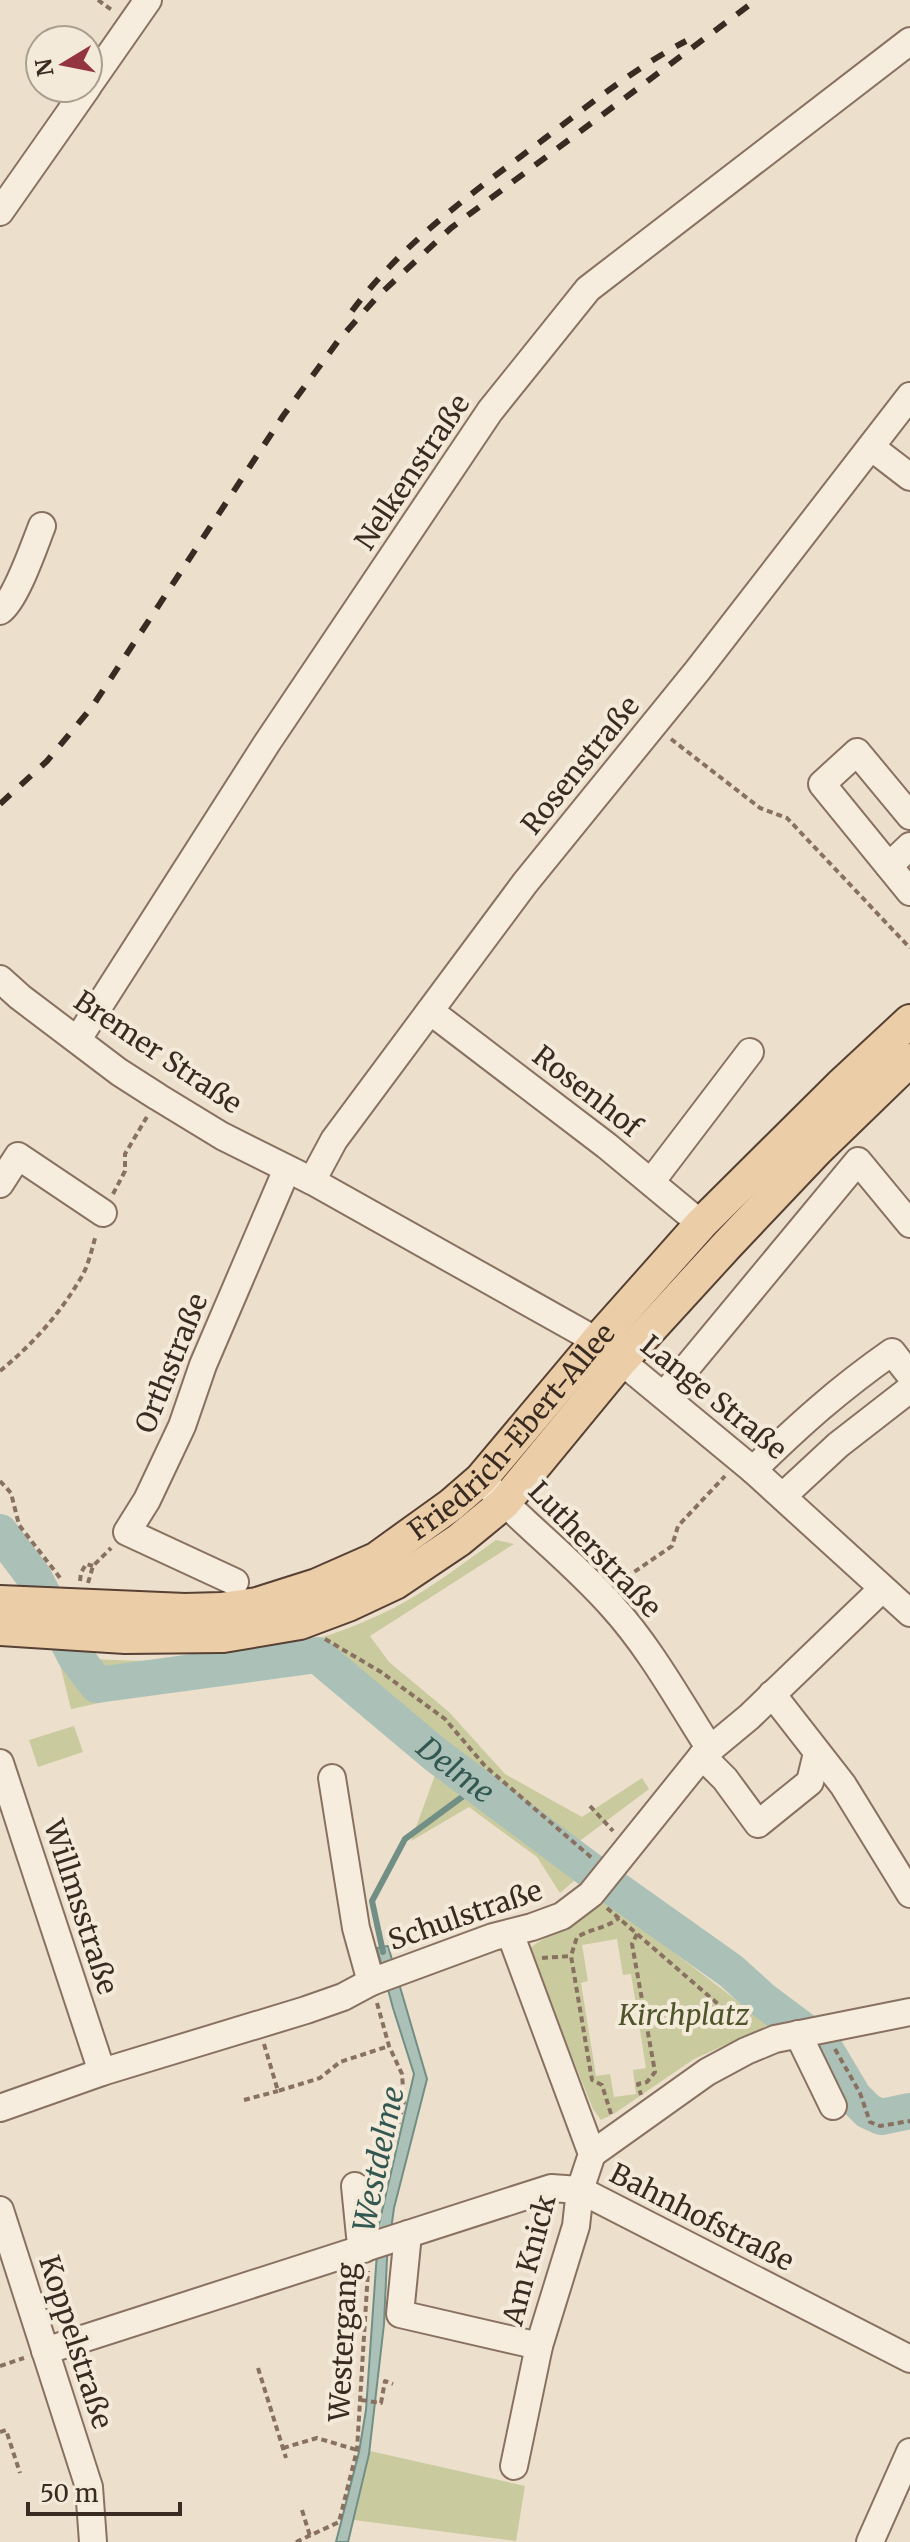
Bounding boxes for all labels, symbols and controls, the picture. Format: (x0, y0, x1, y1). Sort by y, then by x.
north arrow (24, 24, 104, 104)
text: N (29, 56, 60, 78)
street label: Nelkenstraße (347, 387, 477, 557)
street label: Rosenstraße (513, 688, 647, 842)
street label: Bremer Straße (67, 983, 249, 1121)
street label: Rosenhof (526, 1038, 649, 1145)
street label: Orthstraße (127, 1288, 215, 1438)
street label: Friedrich-Ebert-Allee (401, 1316, 622, 1548)
street label: Lange Straße (634, 1327, 794, 1467)
street label: Lutherstraße (521, 1473, 669, 1625)
water label: Delme (409, 1728, 502, 1811)
street label: Willmsstraße (36, 1814, 126, 1999)
street label: Schulstraße (383, 1872, 547, 1958)
park label: Kirchplatz (618, 1997, 750, 2033)
water label: Westdelme (344, 2083, 412, 2235)
street label: Bahnhofstraße (604, 2155, 800, 2279)
street label: Am Knick (494, 2191, 564, 2330)
street label: Koppelstraße (31, 2251, 121, 2433)
street label: Westergang (321, 2261, 365, 2423)
scale bar (28, 2466, 180, 2516)
text: 50 m (40, 2478, 99, 2509)

